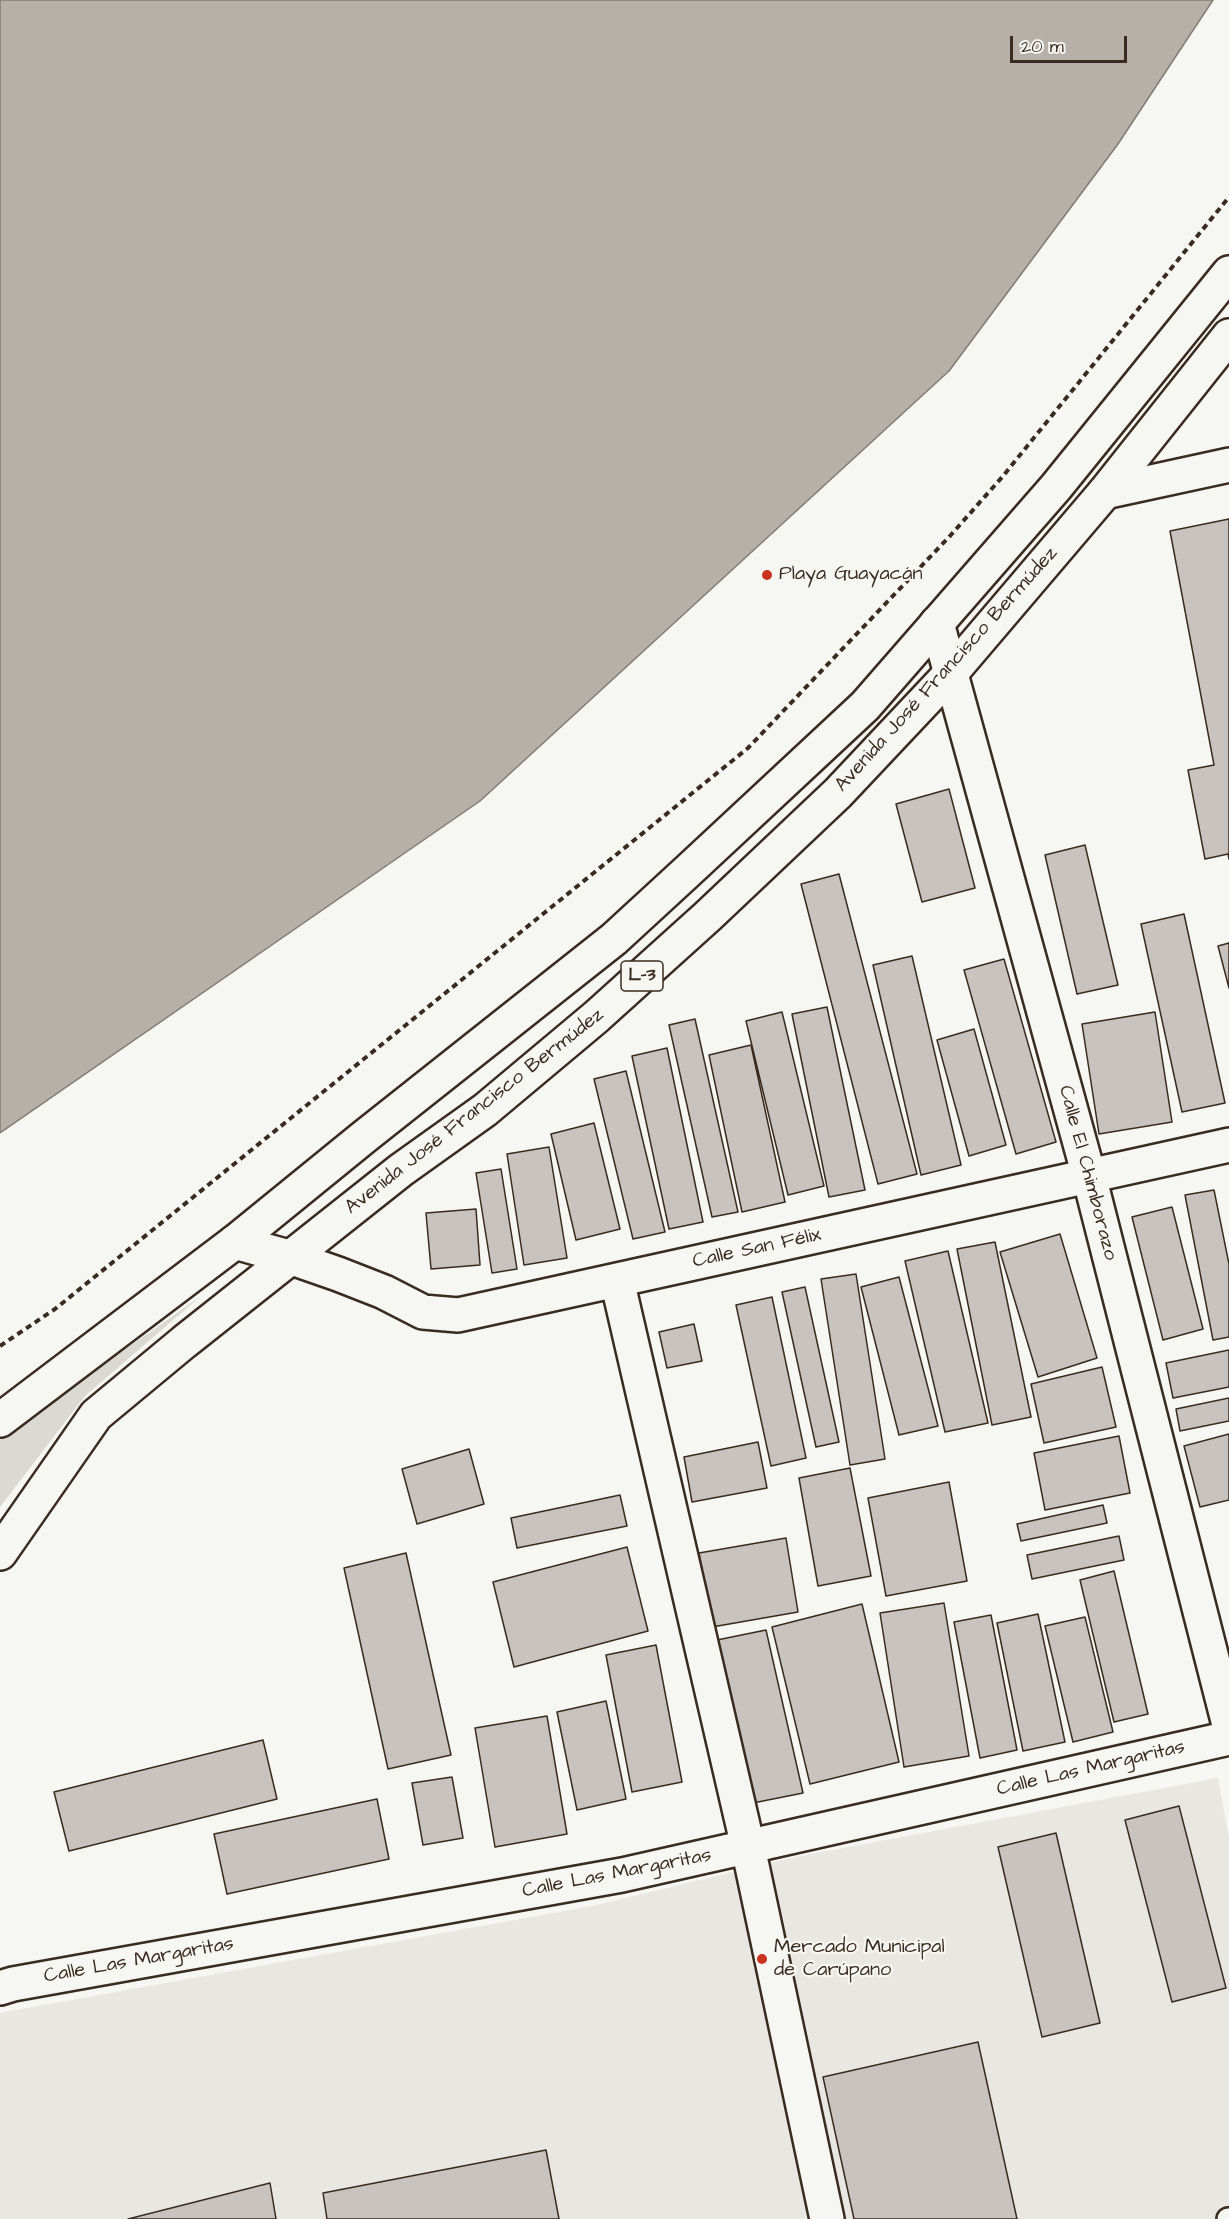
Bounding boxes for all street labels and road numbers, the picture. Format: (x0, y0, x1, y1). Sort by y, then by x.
street label: Avenida José Francisco Bermúdez (830, 542, 1064, 798)
road number: L-3 (621, 961, 663, 991)
street label: Avenida José Francisco Bermúdez (341, 1004, 609, 1220)
street label: Calle El Chimborazo (1052, 1083, 1122, 1263)
street label: Calle San Félix (691, 1224, 823, 1274)
street label: Calle Las Margaritas (995, 1736, 1187, 1802)
street label: Calle Las Margaritas (520, 1844, 714, 1904)
street label: Calle Las Margaritas (42, 1933, 236, 1989)

